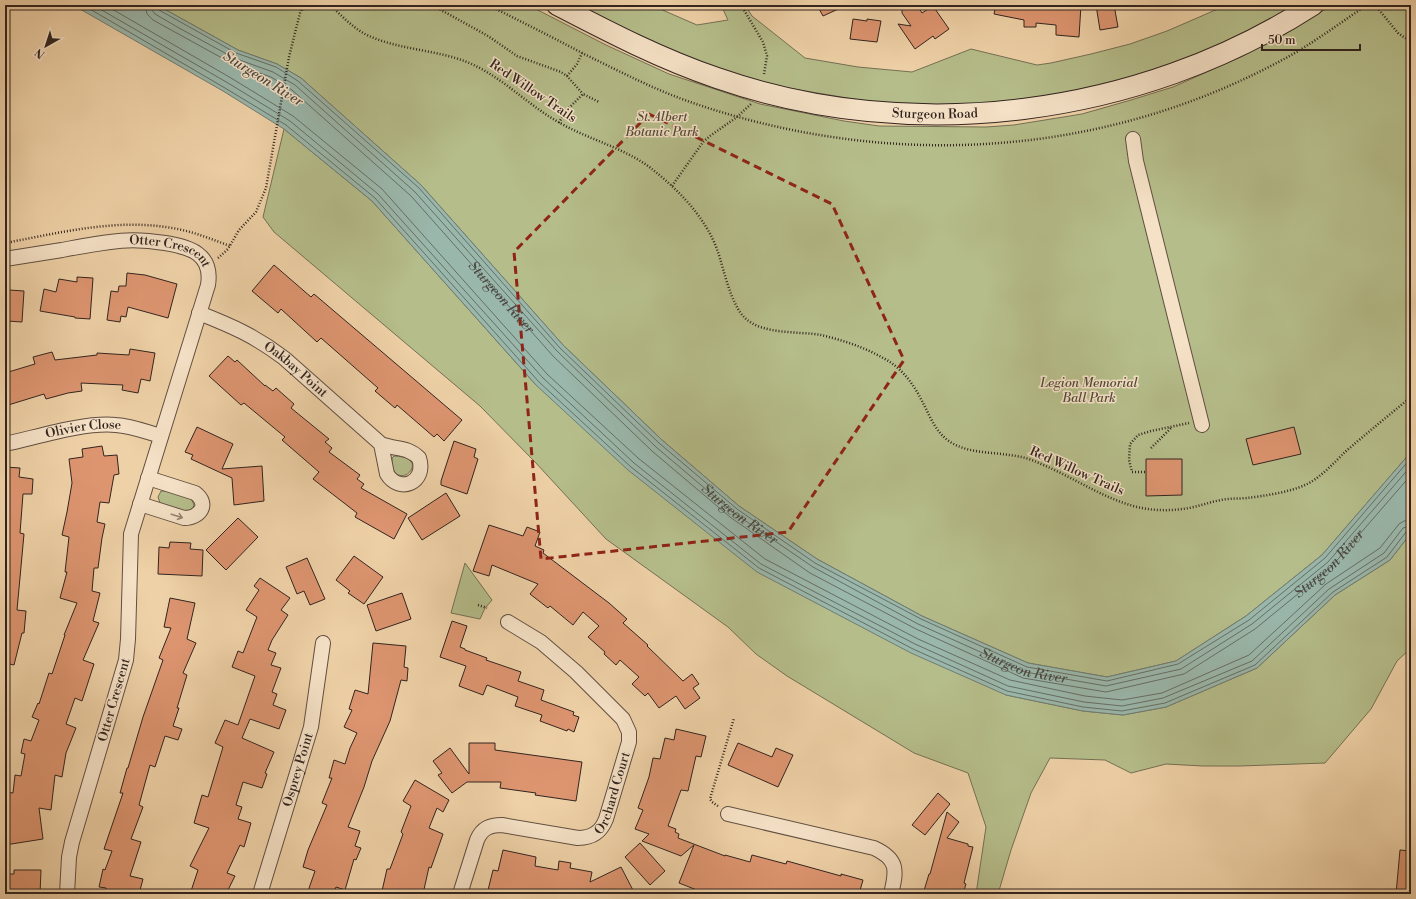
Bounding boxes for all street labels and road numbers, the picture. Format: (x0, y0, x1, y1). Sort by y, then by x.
street label: Red Willow Trails (486, 56, 580, 126)
street label: Sturgeon Road (891, 105, 979, 122)
street label: Otter Crescent (129, 232, 215, 270)
street label: Oakbay Point (261, 338, 331, 401)
street label: Olivier Close (44, 417, 122, 442)
street label: Red Willow Trails (1027, 443, 1127, 499)
street label: Otter Crescent (94, 656, 134, 744)
street label: Osprey Point (279, 730, 317, 809)
street label: Orchard Court (591, 749, 634, 838)

